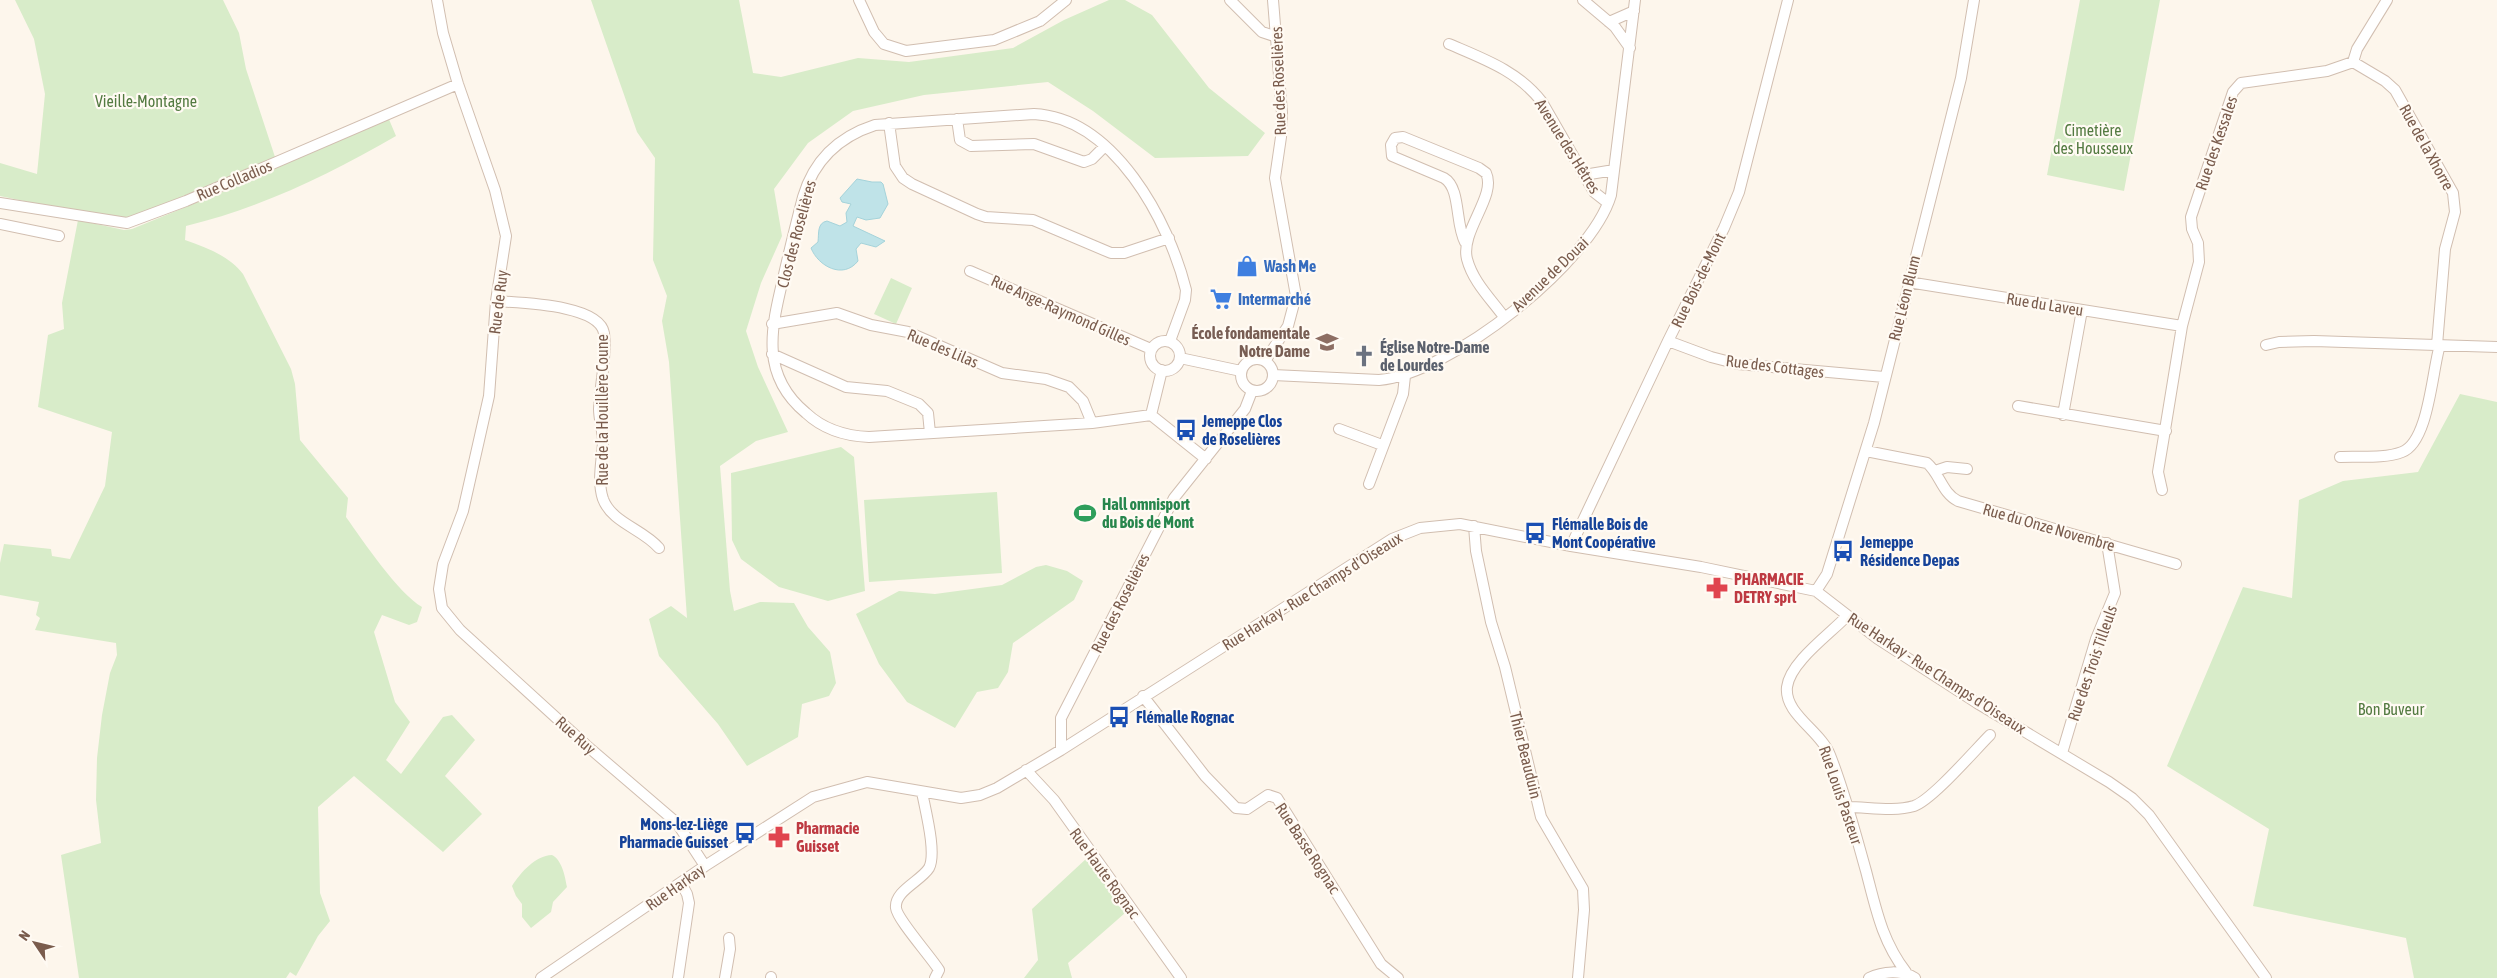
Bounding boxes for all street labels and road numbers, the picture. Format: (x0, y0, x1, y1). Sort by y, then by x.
street label: Rue des Roselières (1267, 26, 1289, 136)
street label: Rue des Kessales (2191, 93, 2241, 192)
street label: Avenue des Hêtres (1532, 95, 1604, 197)
street label: Rue de la Xhorre (2396, 101, 2458, 193)
street label: Rue Colladios (194, 156, 275, 204)
street label: Clos des Roselières (773, 178, 819, 290)
street label: Rue Bois-de-Mont (1667, 229, 1729, 330)
street label: Avenue de Douai (1508, 233, 1592, 315)
street label: Rue Léon Blum (1885, 254, 1923, 342)
street label: Rue de Ruy (485, 268, 512, 335)
street label: Rue Ange-Raymond Gilles (988, 271, 1134, 350)
street label: Rue du Laveu (2005, 289, 2085, 319)
street label: Rue des Lilas (905, 325, 981, 371)
street label: Rue de la Houillère Coune (593, 334, 611, 486)
street label: Rue des Cottages (1725, 351, 1825, 382)
street label: Rue du Onze Novembre (1981, 500, 2117, 554)
street label: Rue Harkay - Rue Champs d'Oiseaux (1219, 528, 1406, 655)
street label: Rue des Roselières (1087, 550, 1153, 656)
street label: Rue des Trois Tilleuls (2064, 602, 2120, 723)
street label: Rue Harkay - Rue Champs d'Oiseaux (1844, 609, 2030, 738)
street label: Thier Beauduin (1506, 710, 1546, 800)
street label: Rue Ruy (552, 712, 600, 759)
street label: Rue Louis Pasteur (1816, 743, 1866, 847)
street label: Rue Basse Rognac (1271, 799, 1344, 897)
street label: Rue Haute Rognac (1065, 824, 1144, 922)
street label: Rue Harkay (642, 860, 709, 915)

